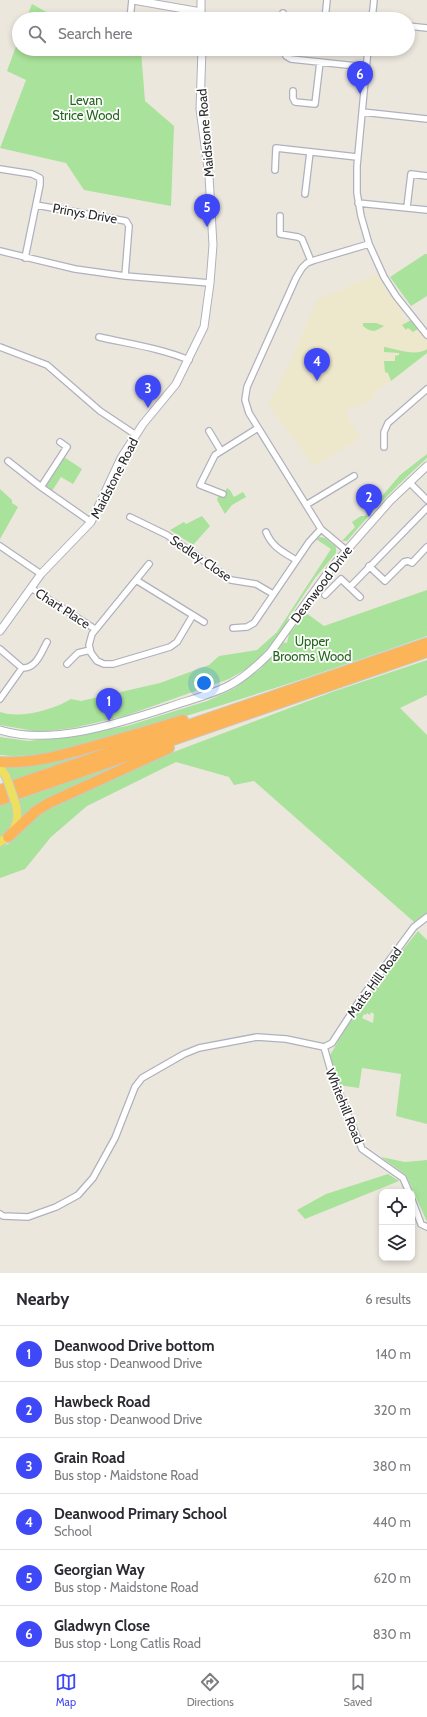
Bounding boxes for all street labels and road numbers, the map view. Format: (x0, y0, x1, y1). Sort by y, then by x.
street label: Maidstone Road (193, 88, 217, 178)
street label: Prinys Drive (51, 199, 119, 227)
street label: Maidstone Road (87, 435, 141, 521)
street label: Sedley Close (167, 532, 235, 585)
street label: Deanwood Drive (287, 542, 355, 626)
street label: Chart Place (33, 584, 94, 632)
street label: Matts Hill Road (343, 944, 405, 1020)
street label: Whitehill Road (323, 1066, 367, 1146)

